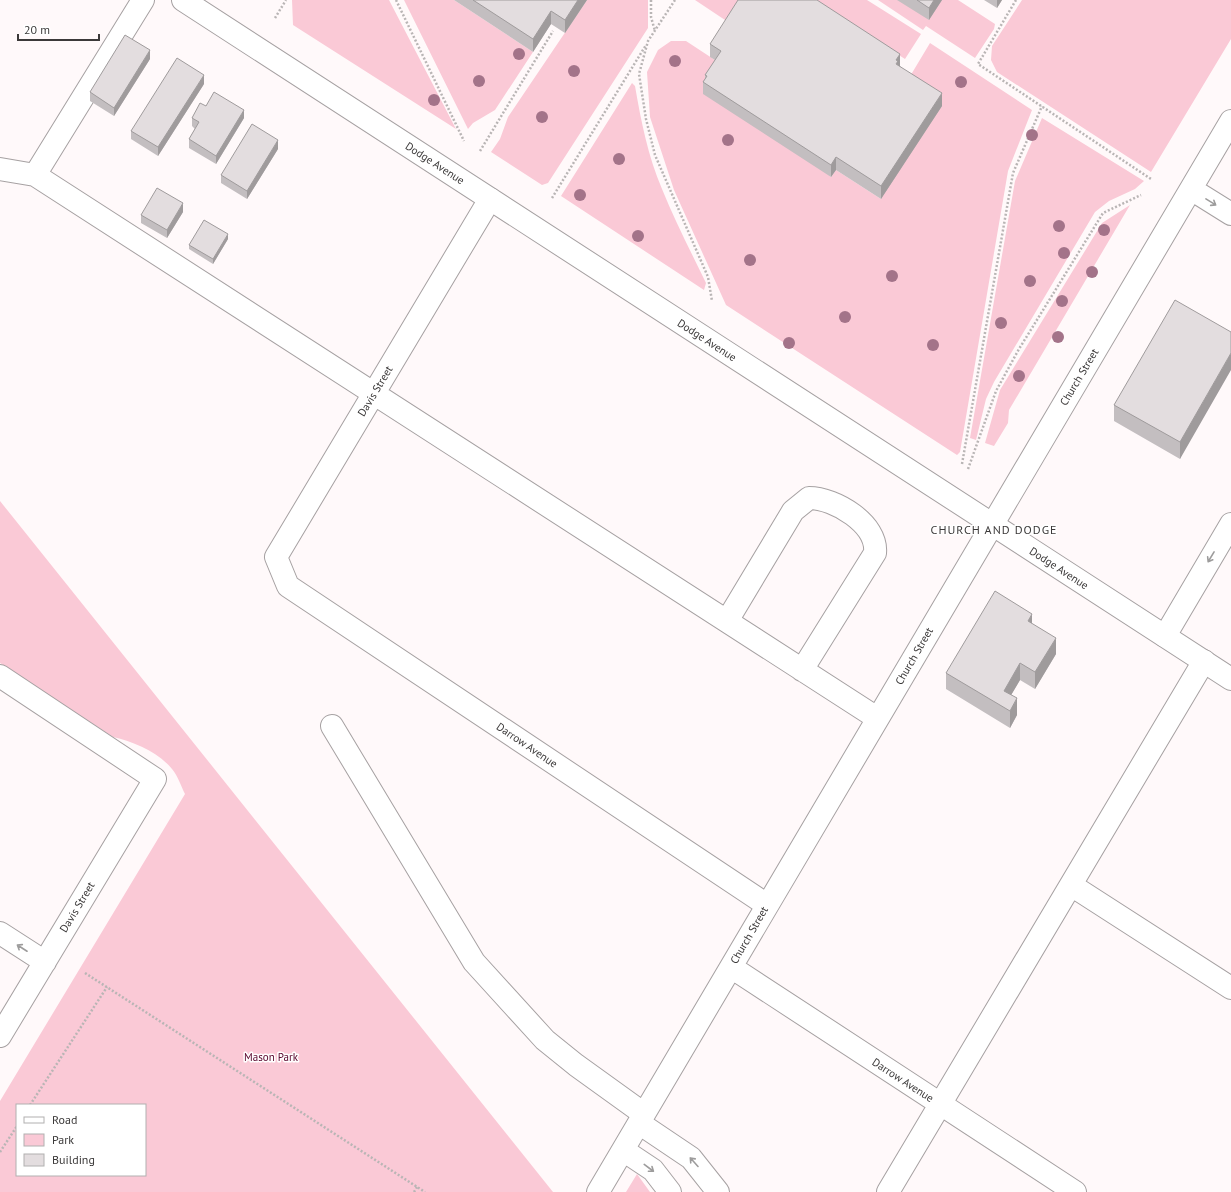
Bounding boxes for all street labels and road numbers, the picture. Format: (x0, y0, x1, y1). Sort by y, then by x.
street label: Dodge Avenue (403, 139, 467, 187)
street label: Dodge Avenue (675, 316, 739, 364)
street label: Church Street (1057, 346, 1102, 408)
street label: Davis Street (354, 363, 396, 419)
street label: Dodge Avenue (1027, 544, 1091, 592)
street label: Church Street (892, 625, 936, 687)
street label: Darrow Avenue (494, 719, 561, 771)
street label: Davis Street (56, 879, 98, 935)
street label: Church Street (727, 904, 771, 966)
street label: Darrow Avenue (870, 1055, 937, 1105)

